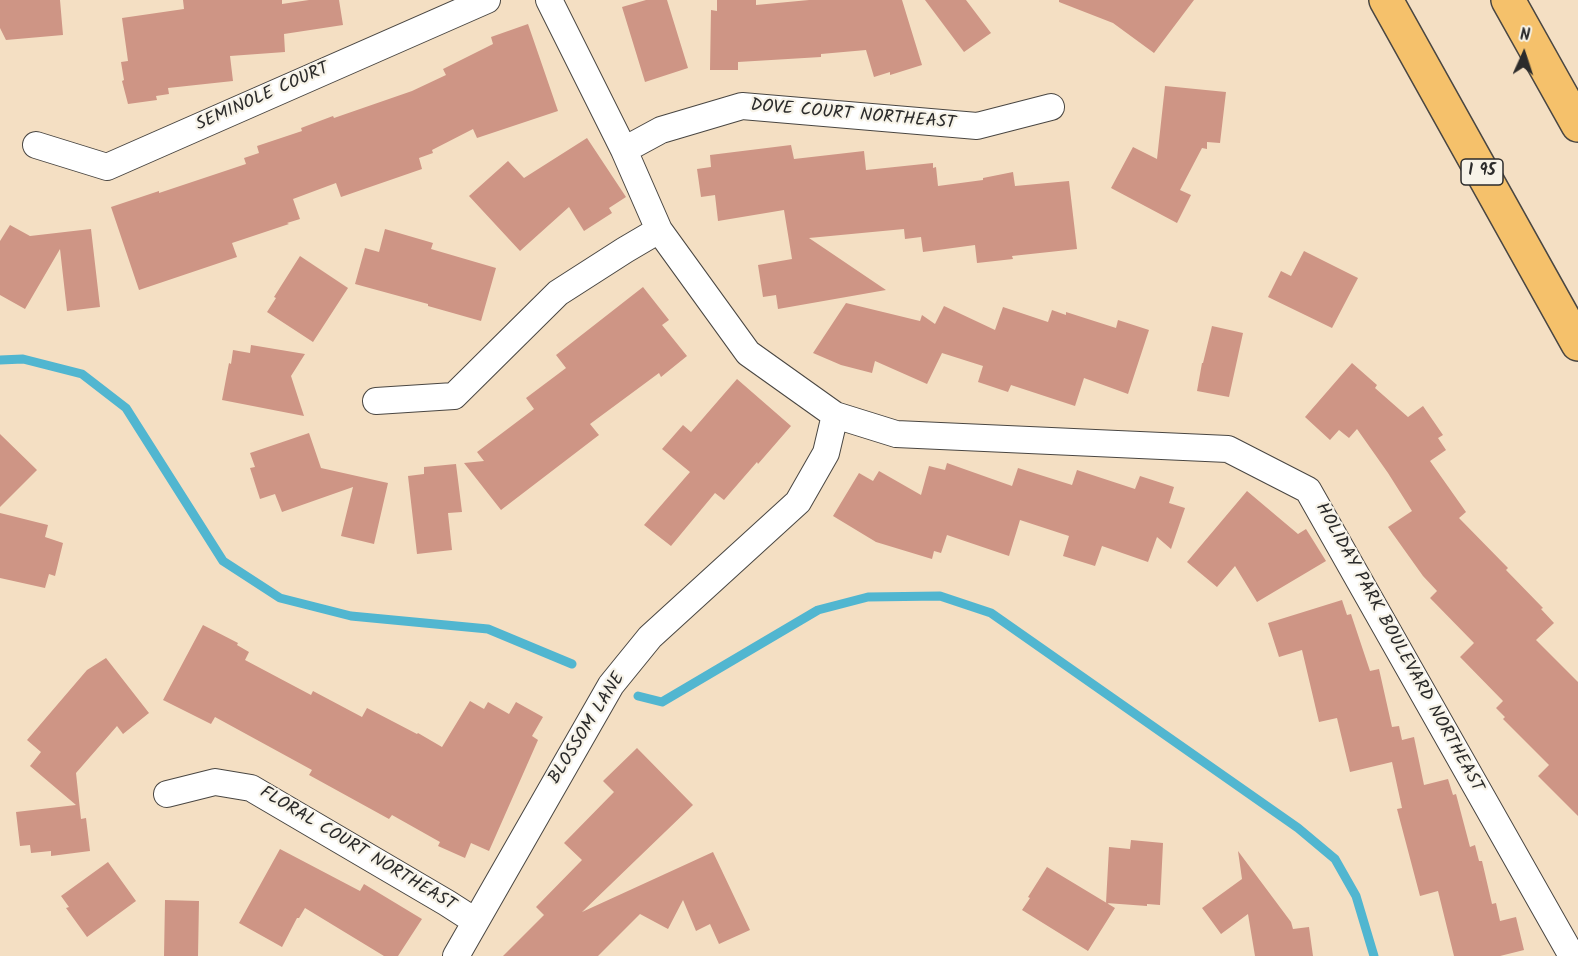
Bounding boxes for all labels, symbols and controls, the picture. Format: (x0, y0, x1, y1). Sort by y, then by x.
text: N (1519, 23, 1531, 48)
north arrow (1494, 24, 1554, 84)
street label: SEMINOLE COURT (193, 59, 333, 137)
street label: DOVE COURT NORTHEAST (749, 96, 957, 136)
road number: I 95 (1461, 159, 1503, 185)
street label: HOLIDAY PARK BOULEVARD NORTHEAST (1309, 500, 1487, 796)
street label: BLOSSOM LANE (545, 669, 631, 789)
street label: FLORAL COURT NORTHEAST (255, 783, 459, 917)

